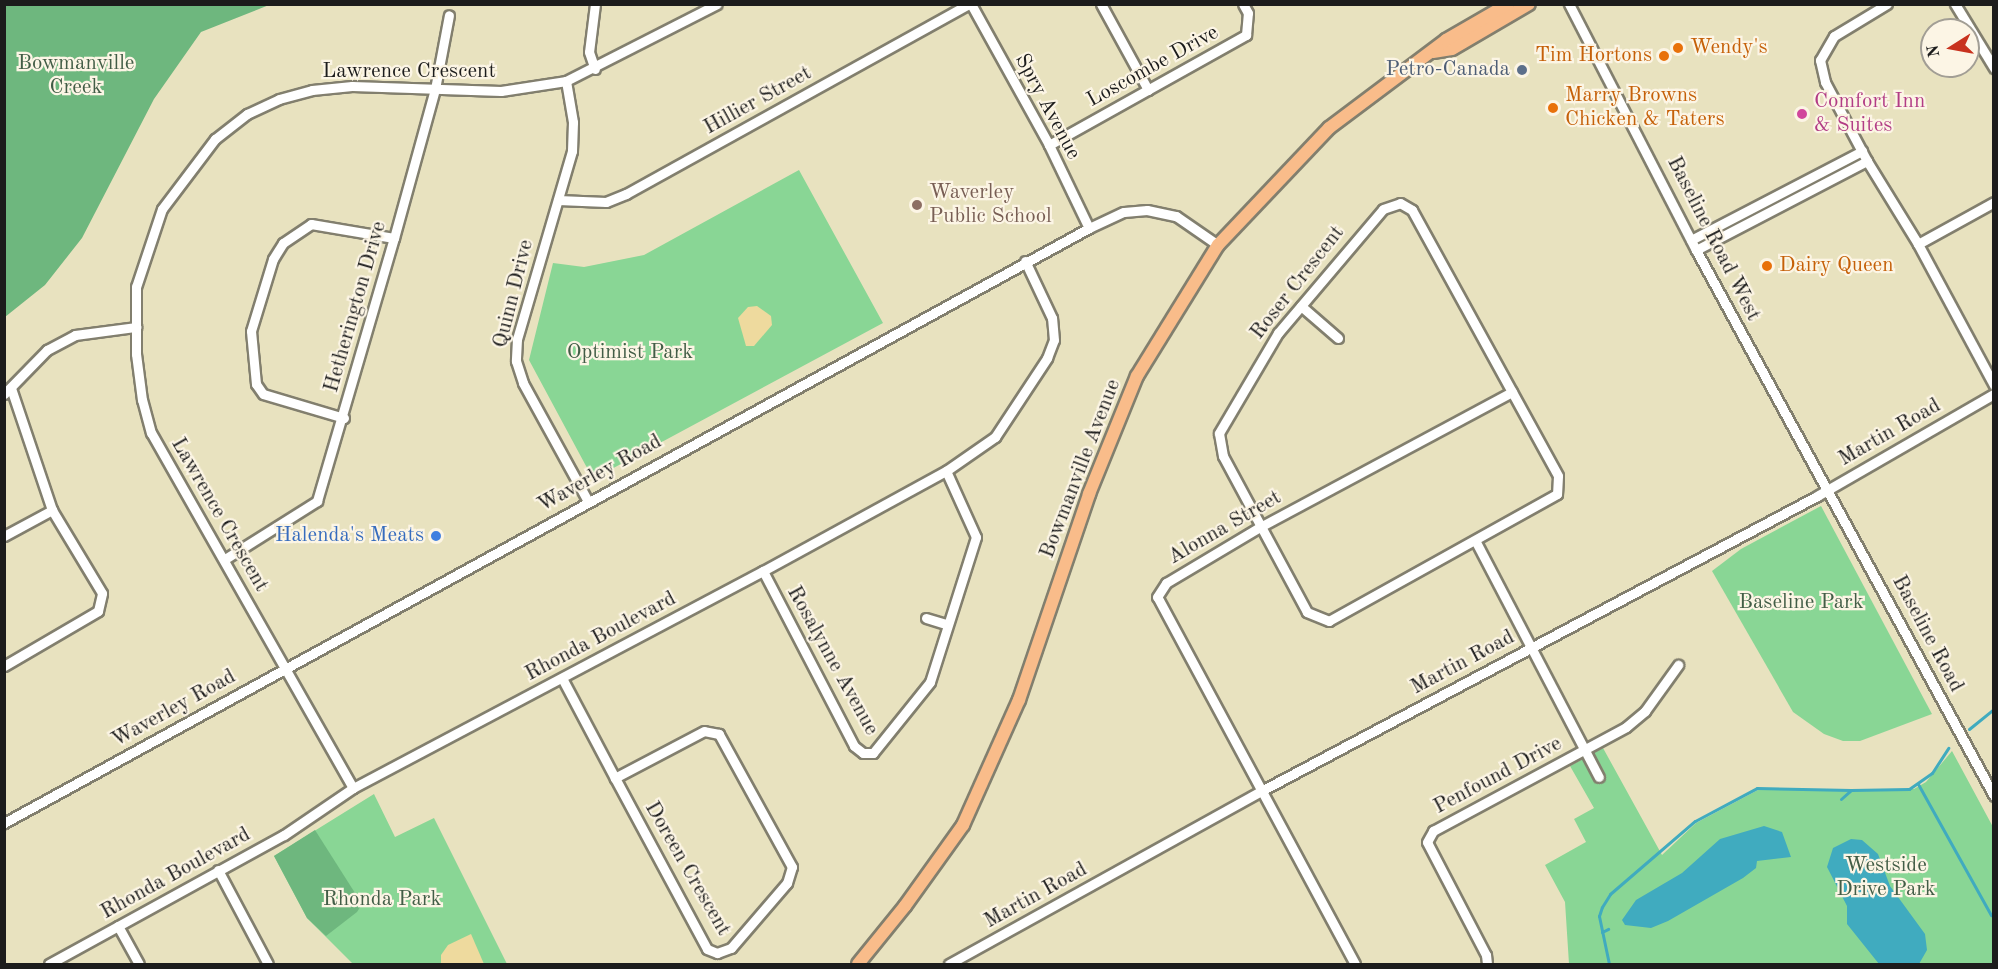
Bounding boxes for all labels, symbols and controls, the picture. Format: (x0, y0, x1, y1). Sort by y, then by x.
north arrow (1920, 18, 1980, 78)
street label: Loscombe Drive (1083, 20, 1223, 114)
place label: Wendy's (1690, 35, 1768, 61)
marker: Wendy's (1671, 41, 1685, 55)
place label: Tim Hortons (1535, 43, 1652, 69)
text: N (1925, 44, 1943, 59)
marker: Tim Hortons (1657, 49, 1671, 63)
street label: Spry Avenue (1009, 50, 1085, 164)
park label: Bowmanville Creek (17, 51, 135, 101)
place label: Petro-Canada (1386, 57, 1510, 83)
street label: Lawrence Crescent (322, 59, 496, 85)
street label: Hillier Street (700, 61, 816, 141)
marker: Petro-Canada (1515, 63, 1529, 77)
place label: Marry Browns Chicken & Taters (1565, 83, 1725, 133)
place label: Comfort Inn & Suites (1814, 89, 1925, 139)
marker: Marry Browns Chicken & Taters (1546, 101, 1560, 115)
marker: Comfort Inn & Suites (1795, 107, 1809, 121)
street label: Baseline Road West (1661, 153, 1765, 325)
place label: Waverley Public School (929, 180, 1052, 230)
marker: Waverley Public School (910, 198, 924, 212)
street label: Hetherington Drive (319, 218, 393, 396)
street label: Roser Crescent (1246, 221, 1350, 345)
street label: Quinn Drive (488, 237, 540, 351)
place label: Dairy Queen (1779, 253, 1894, 279)
marker: Dairy Queen (1760, 259, 1774, 273)
park label: Optimist Park (567, 340, 693, 366)
street label: Bowmanville Avenue (1035, 376, 1127, 562)
street label: Martin Road (1835, 394, 1945, 472)
street label: Waverley Road (534, 430, 666, 518)
street label: Lawrence Crescent (165, 434, 273, 596)
street label: Alonna Street (1164, 485, 1286, 571)
place label: Halenda's Meats (275, 523, 424, 549)
marker: Halenda's Meats (429, 529, 443, 543)
street label: Baseline Road (1886, 571, 1968, 697)
street label: Rosalynne Avenue (781, 582, 883, 740)
street label: Rhonda Boulevard (521, 587, 681, 687)
park label: Baseline Park (1738, 590, 1864, 616)
street label: Martin Road (1407, 625, 1519, 701)
street label: Waverley Road (108, 665, 240, 753)
street label: Penfound Drive (1430, 732, 1566, 820)
street label: Doreen Crescent (638, 797, 736, 941)
street label: Rhonda Boulevard (97, 822, 255, 926)
park label: Westside Drive Park (1836, 853, 1936, 903)
street label: Martin Road (980, 857, 1092, 935)
park label: Rhonda Park (323, 887, 441, 913)

